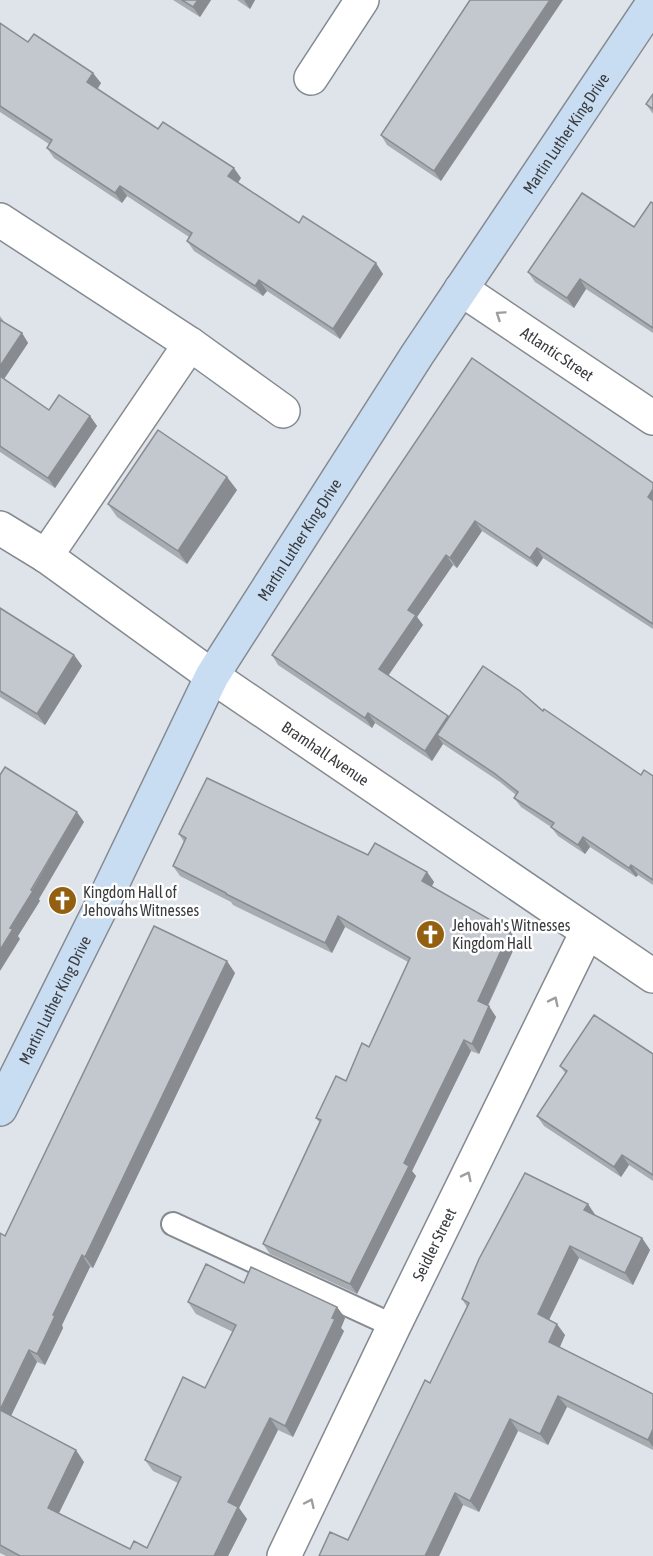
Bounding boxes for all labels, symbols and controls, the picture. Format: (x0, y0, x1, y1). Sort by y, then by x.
street label: Martin Luther King Drive (519, 70, 612, 197)
one-way arrow (496, 311, 507, 322)
street label: Atlantic Street (518, 323, 597, 385)
street label: Martin Luther King Drive (254, 475, 345, 604)
street label: Bramhall Avenue (279, 717, 372, 789)
place label: Kingdom Hall of Jehovahs Witnesses (83, 883, 199, 919)
church icon: Kingdom Hall of Jehovahs Witnesses (46, 885, 78, 917)
place label: Jehovah's Witnesses Kingdom Hall (452, 916, 571, 953)
church icon: Jehovah's Witnesses Kingdom Hall (415, 918, 447, 950)
street label: Martin Luther King Drive (15, 933, 94, 1067)
one-way arrow (546, 997, 558, 1008)
one-way arrow (460, 1172, 472, 1183)
street label: Seidler Street (409, 1205, 460, 1284)
one-way arrow (302, 1499, 314, 1510)

